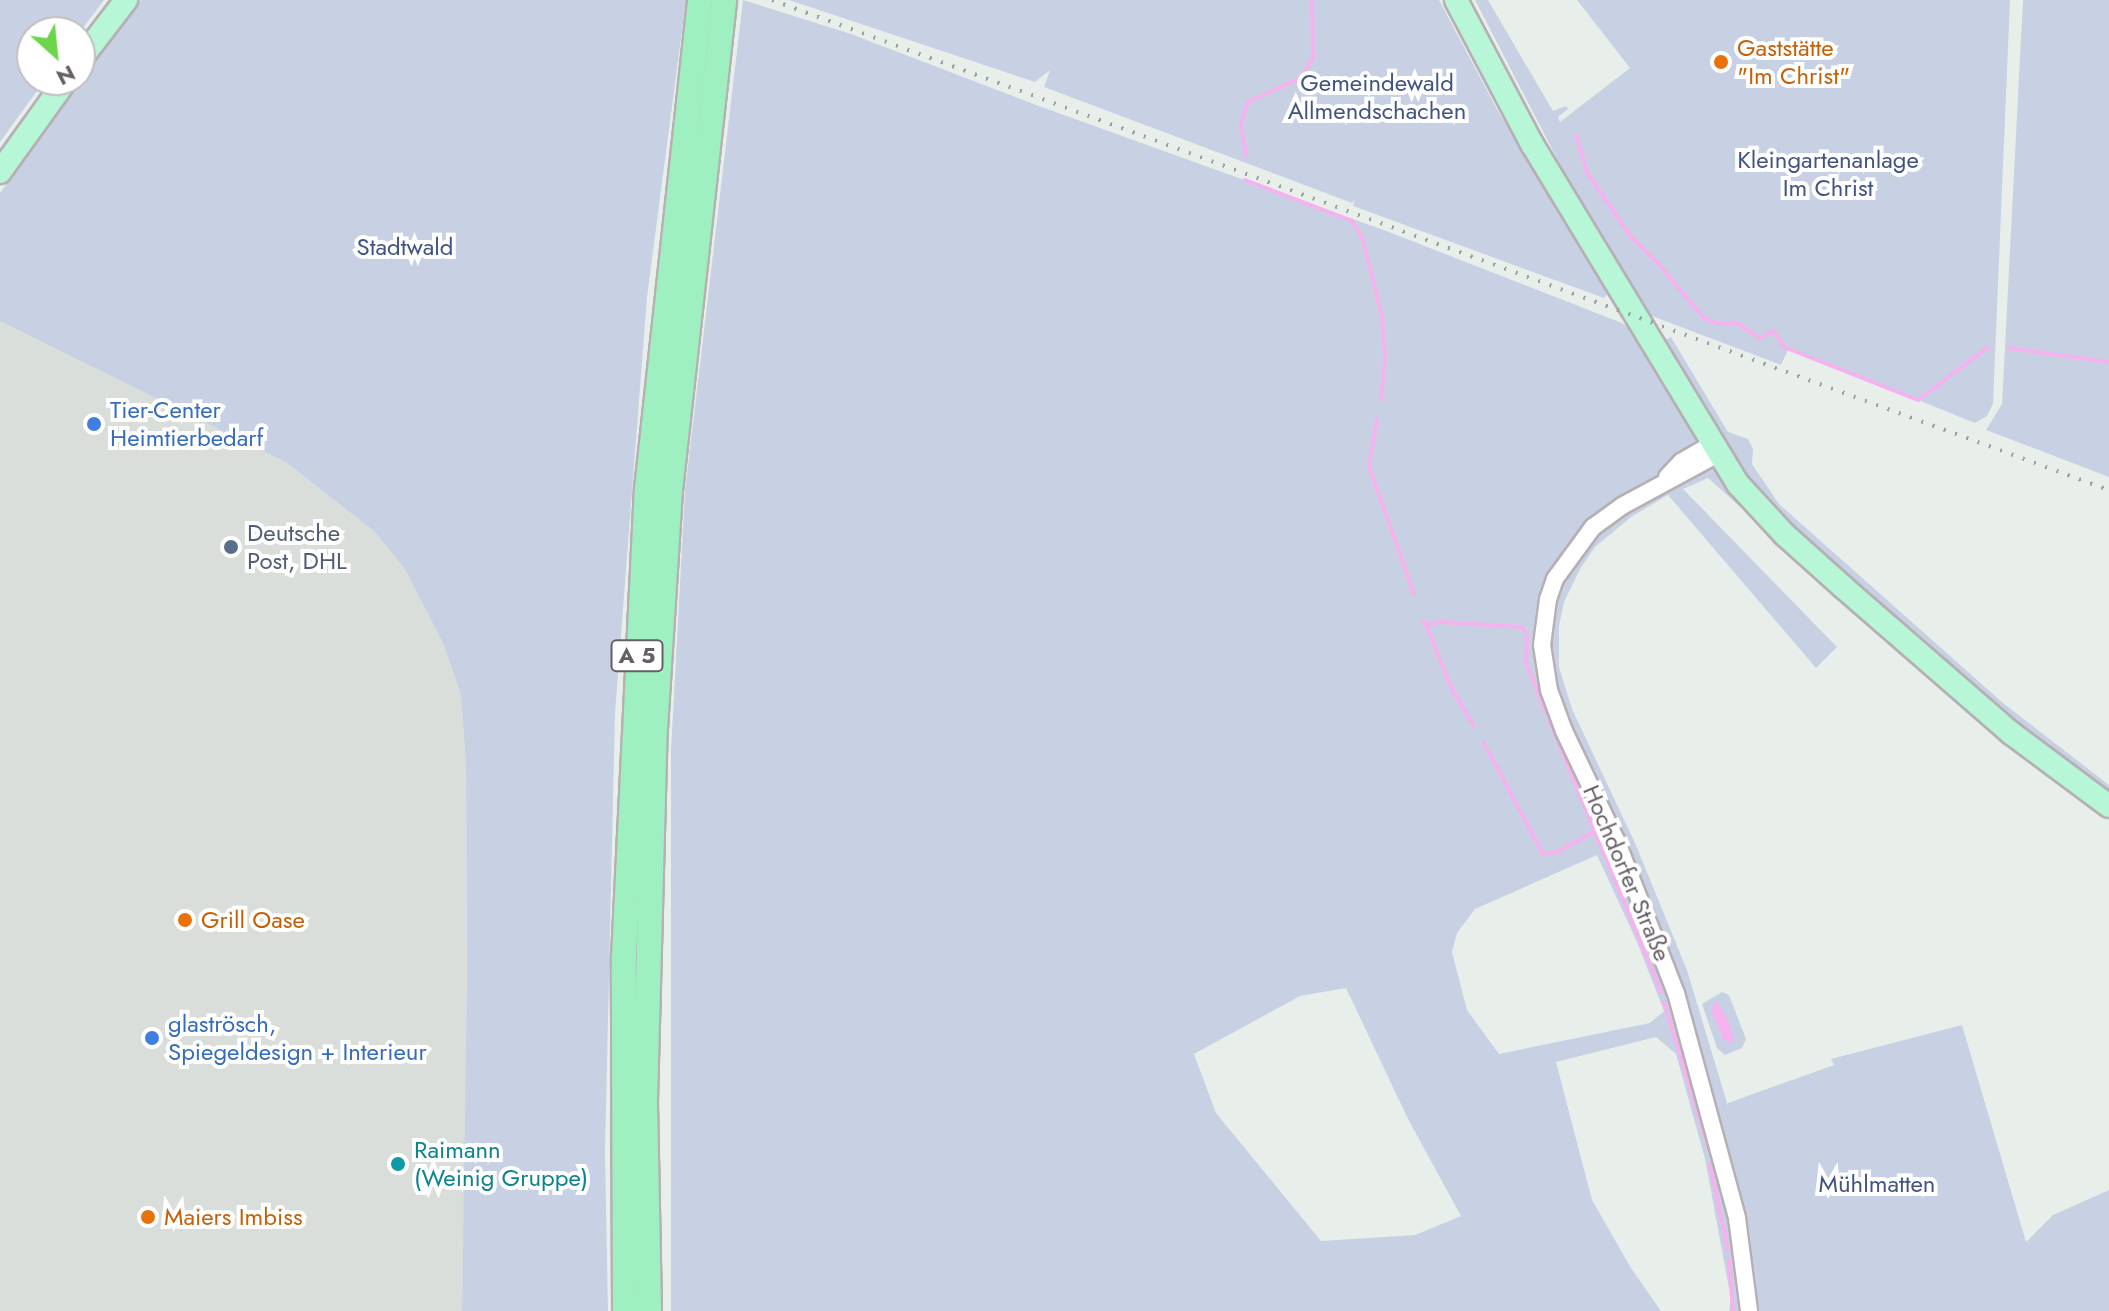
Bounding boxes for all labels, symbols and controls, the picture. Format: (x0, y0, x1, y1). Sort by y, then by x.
north arrow (16, 16, 96, 96)
place label: Gaststätte "Im Christ" (1737, 34, 1850, 90)
marker: Gaststätte "Im Christ" (1712, 53, 1730, 71)
text: N (51, 57, 81, 94)
park label: Gemeindewald Allmendschachen (1288, 69, 1466, 125)
park label: Kleingartenanlage Im Christ (1737, 146, 1919, 202)
park label: Stadtwald (357, 233, 453, 261)
place label: Tier-Center Heimtierbedarf (110, 396, 263, 452)
marker: Tier-Center Heimtierbedarf (85, 415, 103, 433)
place label: Deutsche Post, DHL (247, 519, 347, 575)
marker: Deutsche Post, DHL (222, 538, 240, 556)
road number: A 5 (609, 638, 665, 674)
street label: Hochdorfer Straße (1577, 781, 1677, 965)
place label: Grill Oase (201, 906, 305, 934)
marker: Grill Oase (176, 911, 194, 929)
place label: glaströsch, Spiegeldesign + Interieur (168, 1010, 427, 1066)
marker: glaströsch, Spiegeldesign + Interieur (143, 1029, 161, 1047)
place label: Raimann (Weinig Gruppe) (414, 1136, 588, 1192)
marker: Raimann (Weinig Gruppe) (389, 1155, 407, 1173)
park label: Mühlmatten (1819, 1170, 1935, 1198)
place label: Maiers Imbiss (164, 1203, 303, 1231)
marker: Maiers Imbiss (139, 1208, 157, 1226)

